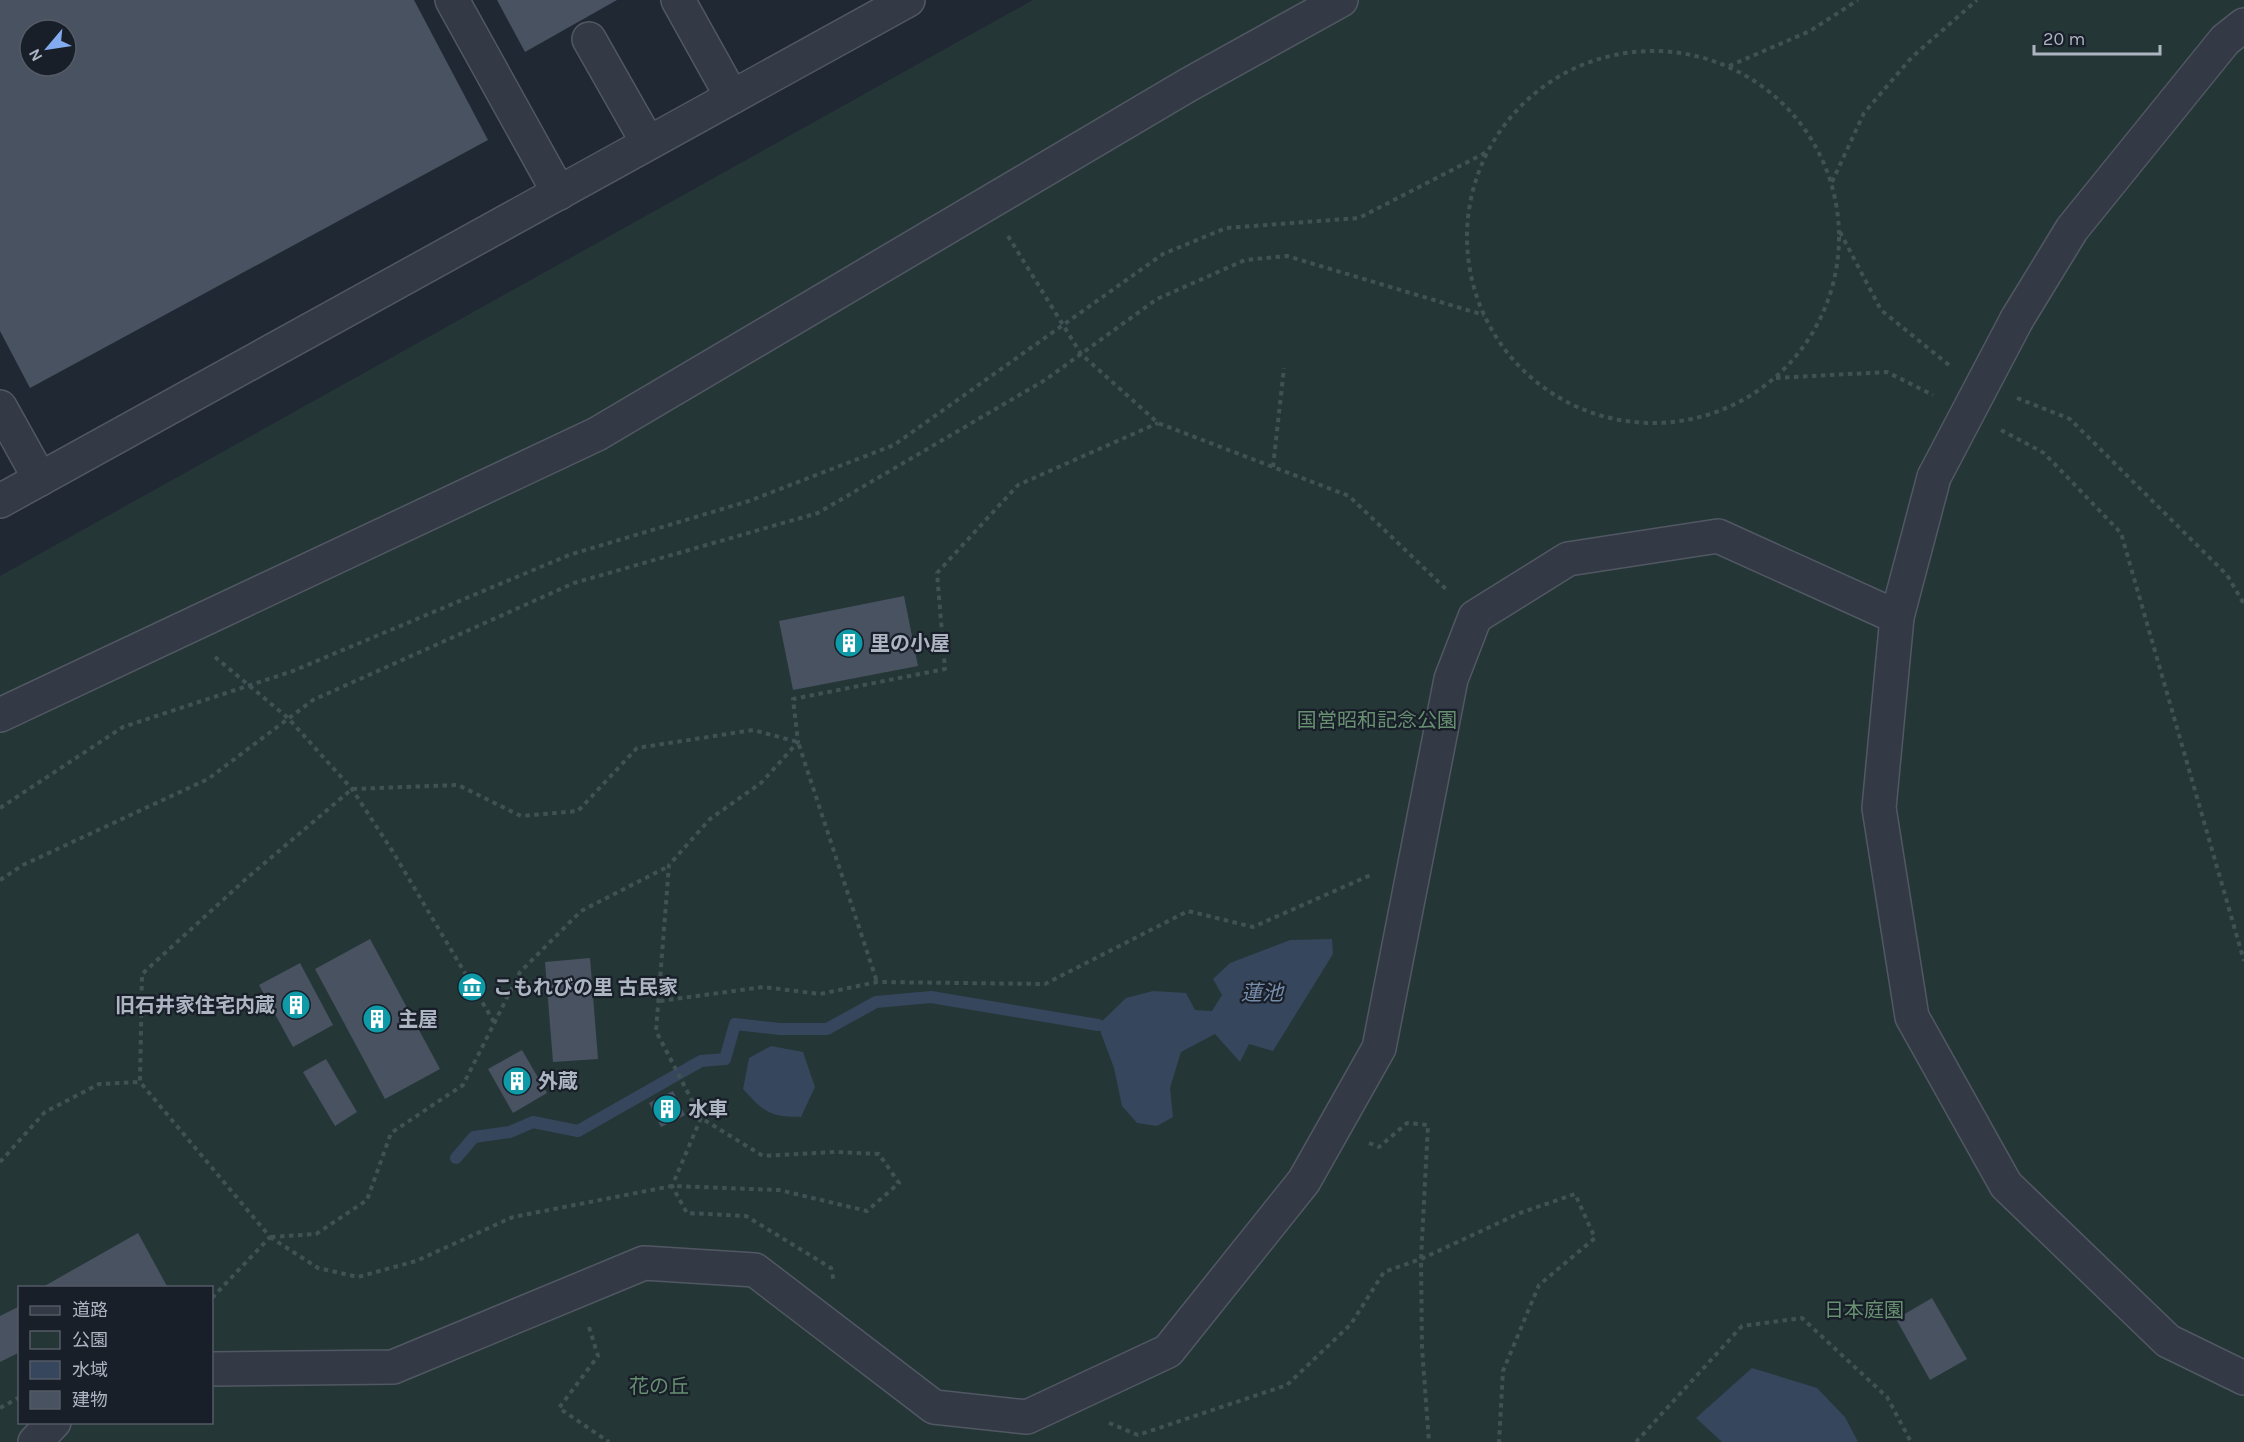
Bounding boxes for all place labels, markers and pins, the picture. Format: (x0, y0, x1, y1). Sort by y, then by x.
building icon: 里の小屋 (833, 627, 865, 659)
place label: 里の小屋 (870, 632, 950, 655)
museum icon: こもれびの里 古民家 (456, 971, 488, 1003)
place label: こもれびの里 古民家 (493, 976, 678, 999)
building icon: 旧石井家住宅内蔵 (280, 989, 312, 1021)
place label: 旧石井家住宅内蔵 (115, 994, 275, 1017)
building icon: 主屋 (361, 1003, 393, 1035)
place label: 主屋 (398, 1008, 438, 1031)
building icon: 外蔵 (501, 1065, 533, 1097)
place label: 外蔵 (538, 1070, 578, 1093)
building icon: 水車 (651, 1093, 683, 1125)
place label: 水車 (688, 1098, 728, 1121)

